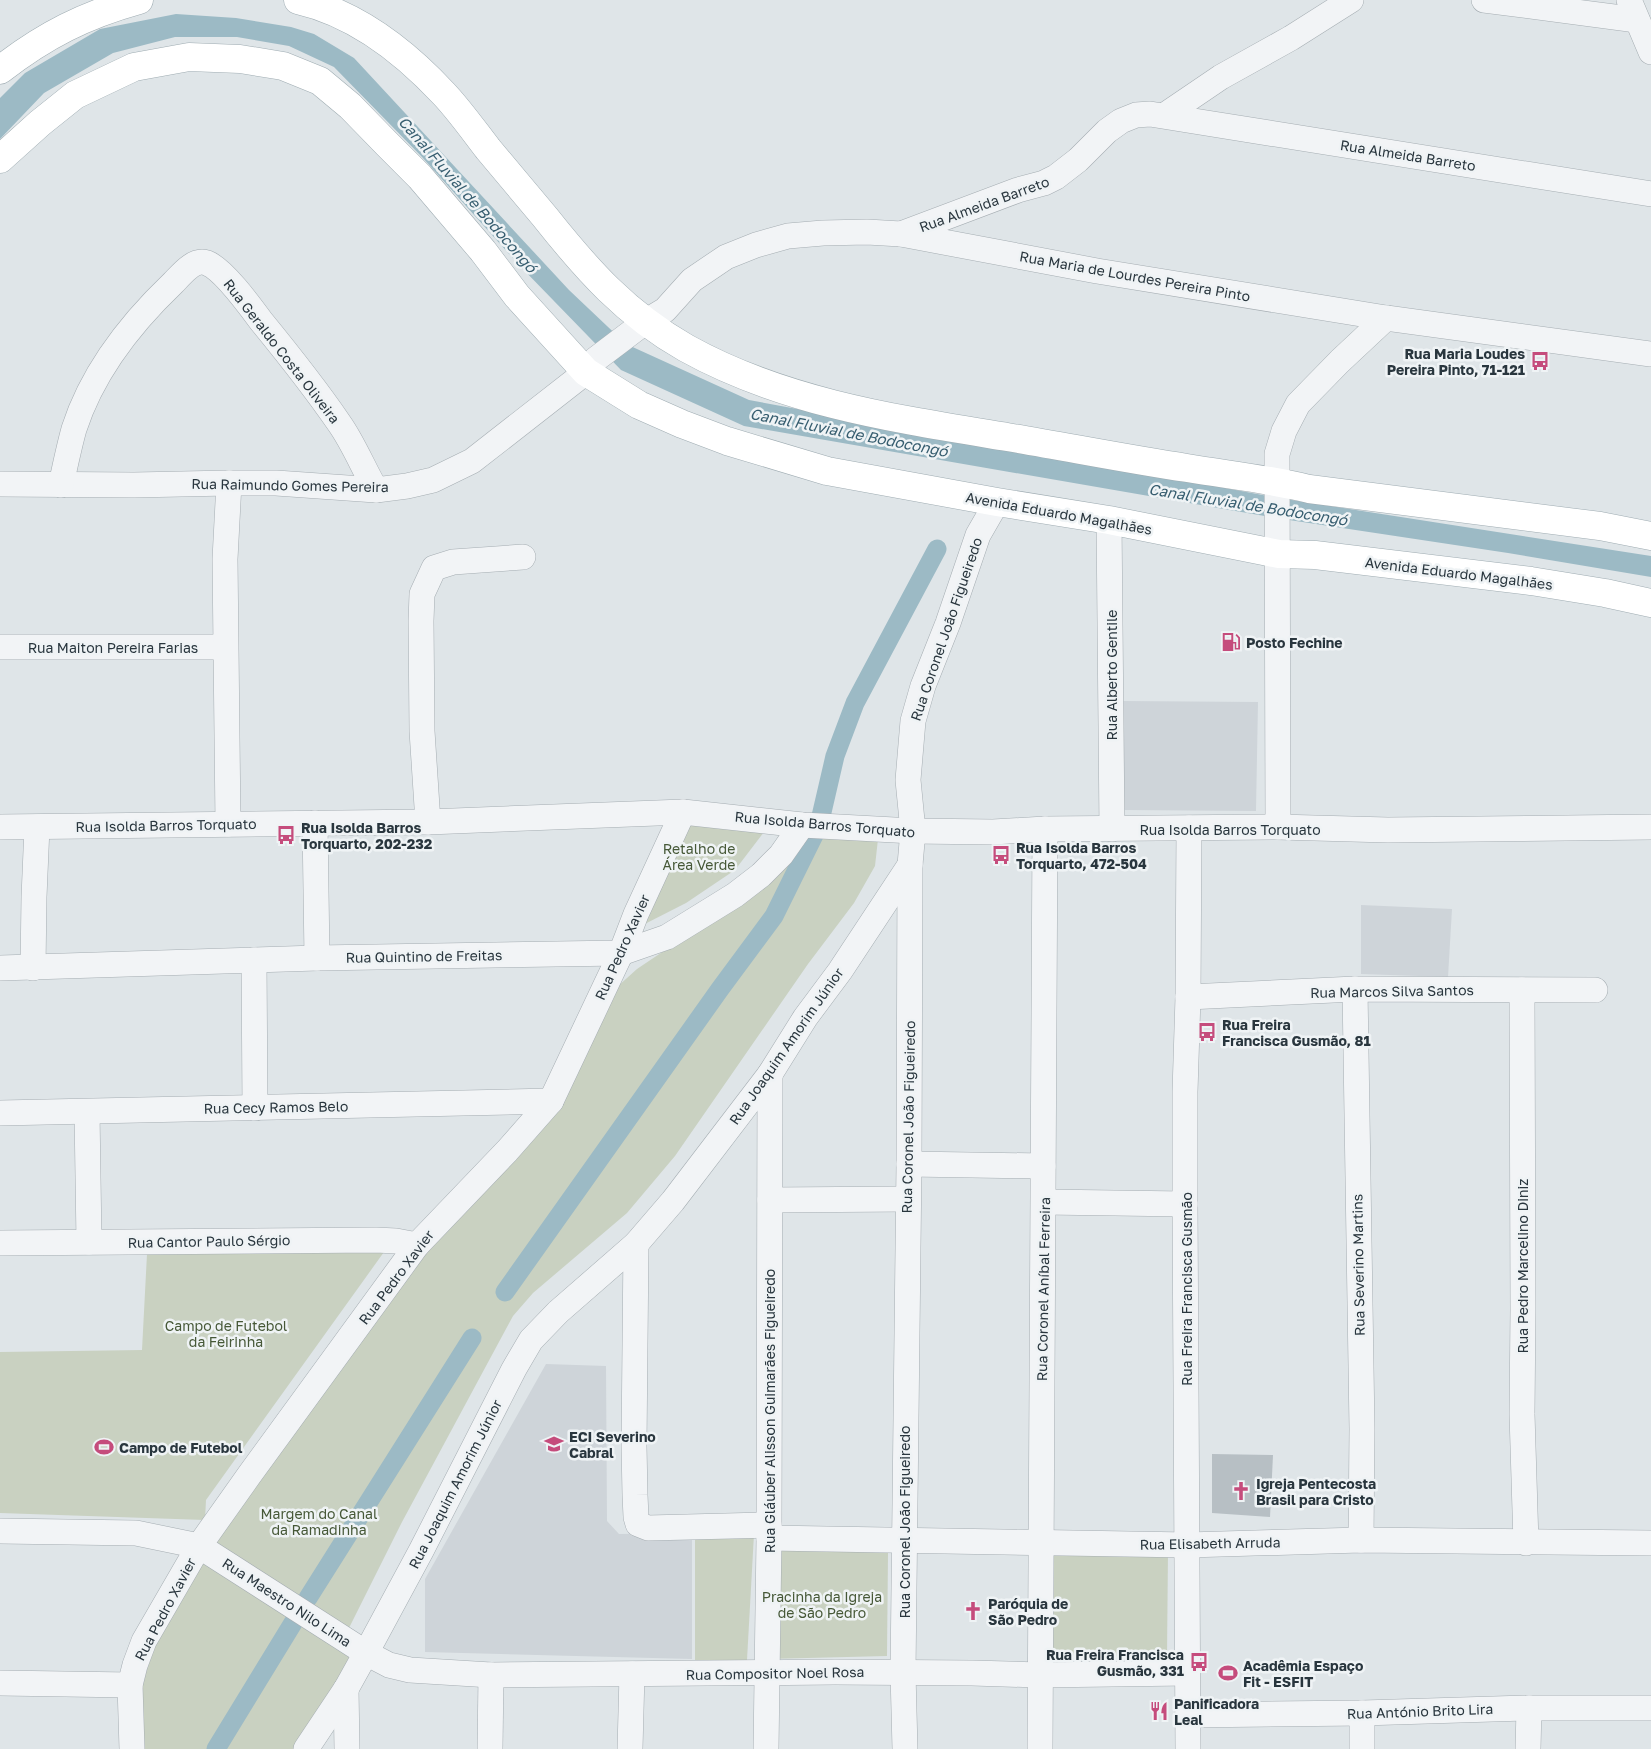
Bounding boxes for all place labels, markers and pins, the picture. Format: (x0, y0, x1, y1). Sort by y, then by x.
place label: Rua Maria Loudes Pereira Pinto, 71-121 (1387, 345, 1525, 378)
bus stop icon: Rua Maria Loudes Pereira Pinto, 71-121 (1529, 350, 1551, 372)
fuel station icon: Posto Fechine (1220, 631, 1242, 653)
place label: Posto Fechine (1246, 634, 1342, 651)
place label: Rua Isolda Barros Torquarto, 202-232 (301, 819, 433, 852)
bus stop icon: Rua Isolda Barros Torquarto, 202-232 (275, 824, 297, 846)
place label: Rua Isolda Barros Torquarto, 472-504 (1016, 839, 1147, 872)
bus stop icon: Rua Isolda Barros Torquarto, 472-504 (990, 844, 1012, 866)
place label: Rua Freira Francisca Gusmão, 81 (1222, 1016, 1371, 1049)
bus stop icon: Rua Freira Francisca Gusmão, 81 (1196, 1021, 1218, 1043)
place label: ECI Severino Cabral (569, 1428, 656, 1461)
school or university icon: ECI Severino Cabral (543, 1433, 565, 1455)
sports icon: Campo de Futebol (93, 1436, 115, 1458)
place label: Campo de Futebol (119, 1439, 243, 1456)
place label: Igreja Pentecosta Brasil para Cristo (1256, 1475, 1376, 1508)
church icon: Igreja Pentecosta Brasil para Cristo (1230, 1480, 1252, 1502)
place label: Paróquia de São Pedro (988, 1595, 1068, 1628)
church icon: Paróquia de São Pedro (962, 1600, 984, 1622)
place label: Rua Freira Francisca Gusmão, 331 (1046, 1646, 1184, 1679)
bus stop icon: Rua Freira Francisca Gusmão, 331 (1188, 1651, 1210, 1673)
place label: Acadêmia Espaço Fit - ESFIT (1243, 1657, 1363, 1690)
sports icon: Acadêmia Espaço Fit - ESFIT (1217, 1662, 1239, 1684)
place label: Panificadora Leal (1174, 1695, 1259, 1728)
restaurant icon: Panificadora Leal (1148, 1700, 1170, 1722)

